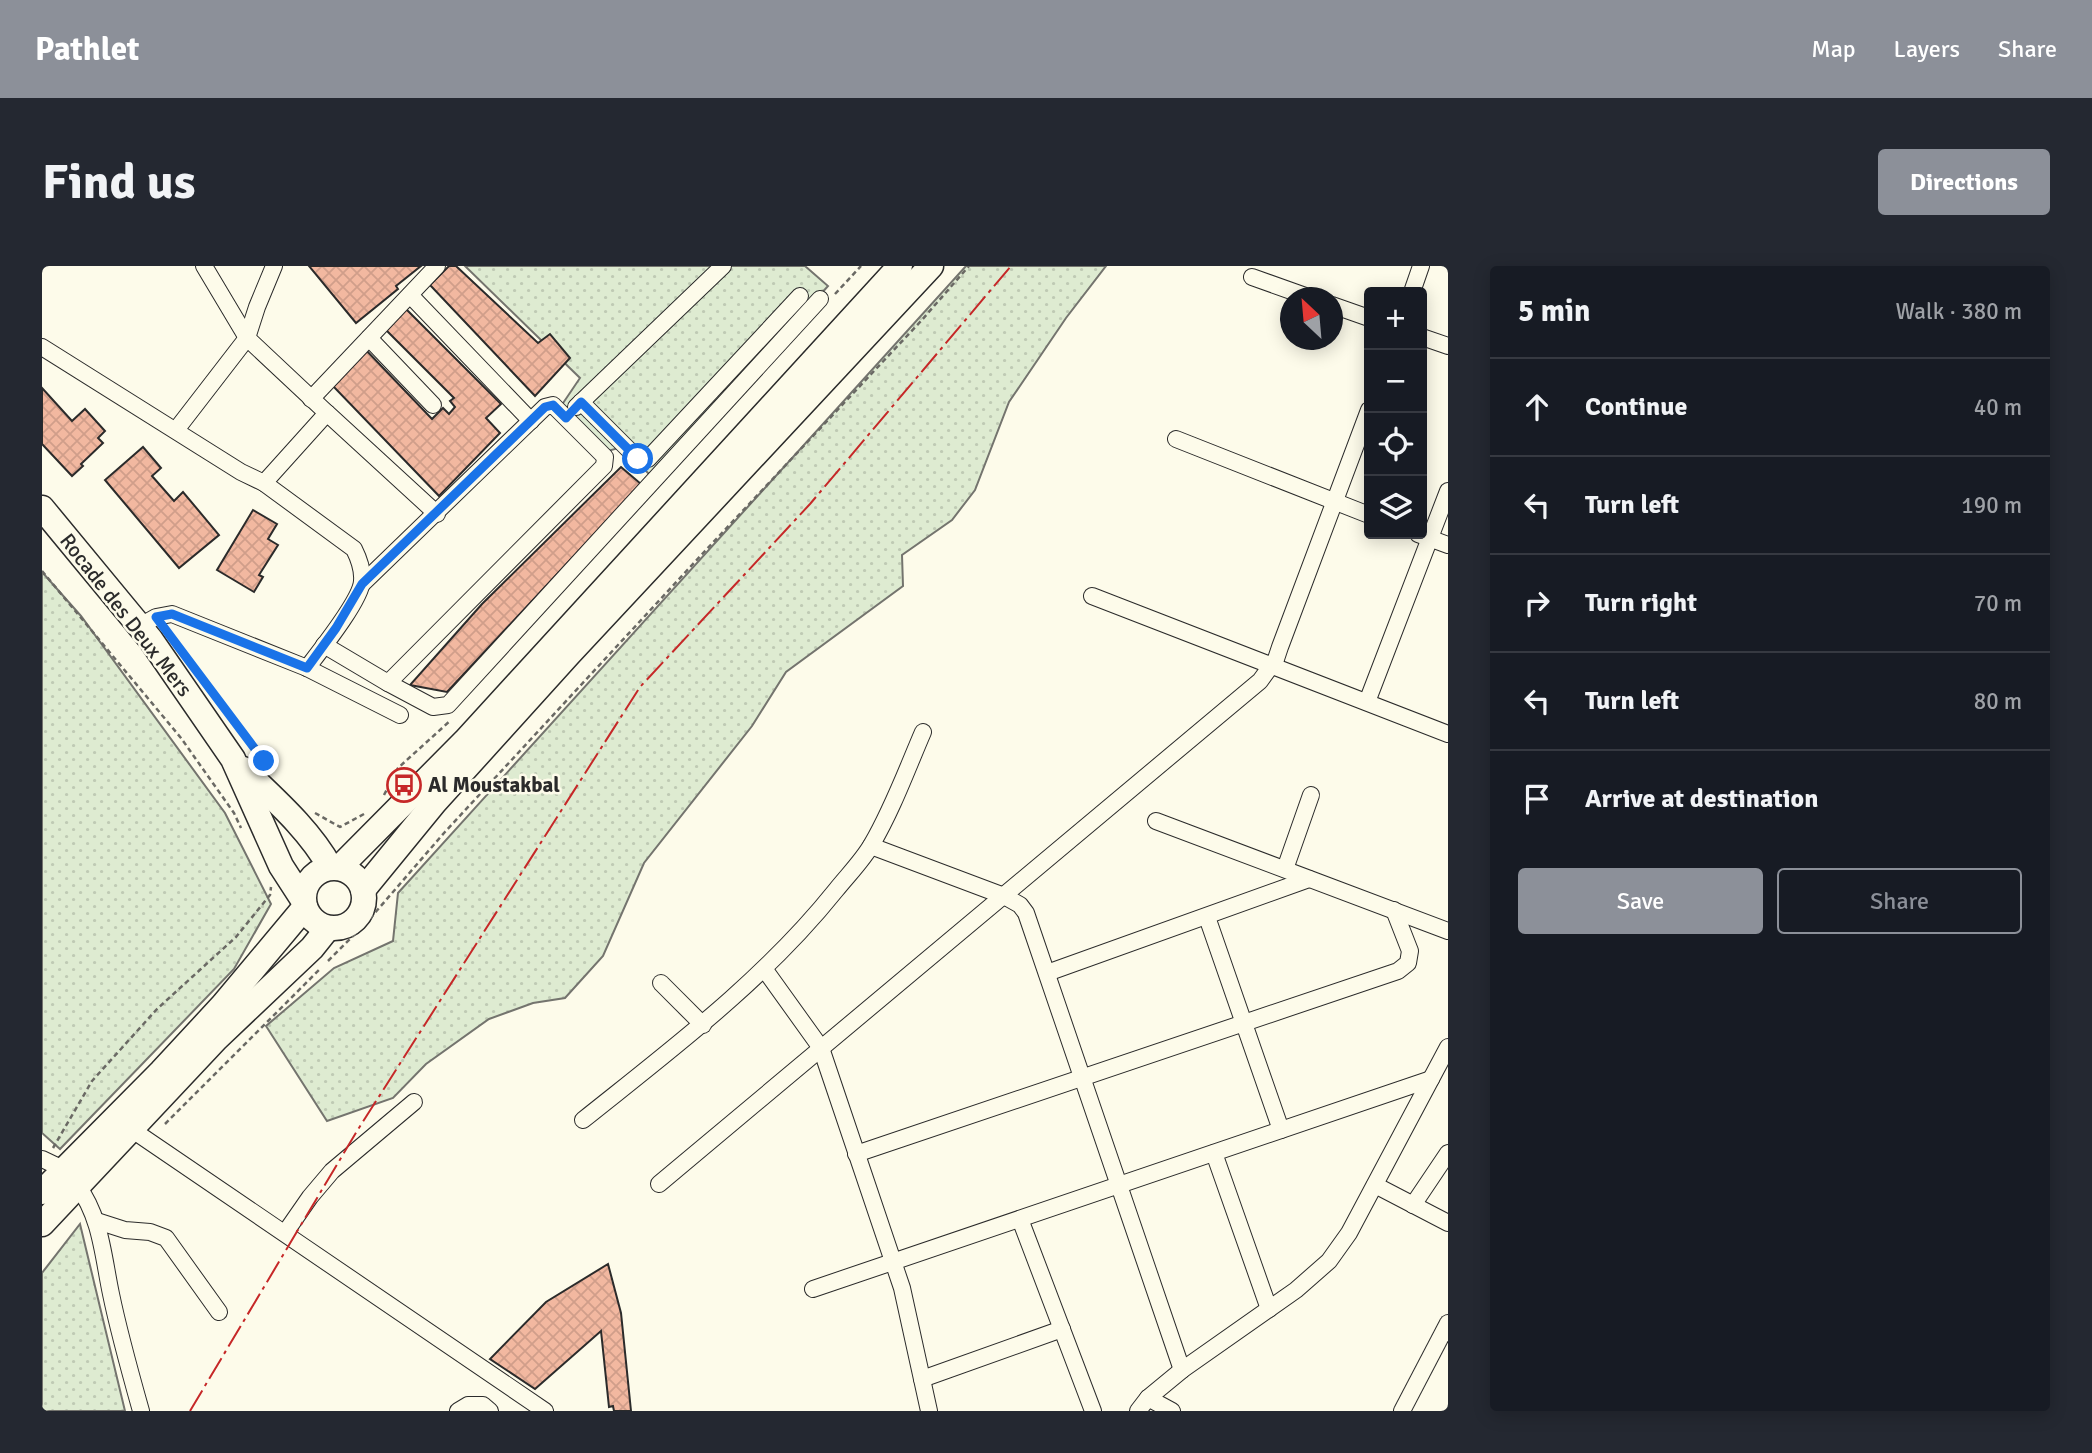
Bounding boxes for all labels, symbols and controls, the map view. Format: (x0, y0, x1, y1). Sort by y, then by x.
text: Pathlet (35, 29, 139, 70)
text: Map (1811, 34, 1856, 64)
text: Layers (1894, 34, 1960, 64)
text: Share (1998, 34, 2057, 64)
button: Directions (1878, 149, 2050, 215)
text: Find us (42, 152, 195, 212)
north arrow (1280, 287, 1343, 350)
map controls (1364, 287, 1427, 539)
button: + (1364, 287, 1427, 350)
text: 5 min (1518, 293, 1590, 330)
text: Walk · 380 m (1896, 297, 2022, 326)
button: − (1364, 350, 1427, 413)
icon: ahead (1518, 388, 1556, 426)
text: Continue (1585, 391, 1687, 423)
text: 40 m (1974, 393, 2022, 422)
button: locate (1364, 413, 1427, 476)
route start (622, 443, 653, 474)
button: layers (1364, 476, 1427, 539)
icon: left (1518, 486, 1556, 524)
text: Turn left (1585, 489, 1679, 521)
text: 190 m (1961, 491, 2022, 520)
street label: Rocade des Deux Mers (54, 528, 198, 702)
icon: right (1518, 584, 1556, 622)
text: Turn right (1585, 587, 1697, 619)
text: 70 m (1974, 589, 2022, 618)
icon: left (1518, 682, 1556, 720)
text: Turn left (1585, 685, 1679, 717)
text: 80 m (1974, 687, 2022, 716)
route end (248, 745, 279, 776)
bus stop icon: Al Moustakbal (385, 766, 423, 804)
place label: Al Moustakbal (428, 772, 560, 798)
icon: arrive (1518, 780, 1556, 818)
text: Arrive at destination (1585, 783, 1818, 815)
button: Save (1518, 868, 1763, 934)
button: Share (1777, 868, 2022, 934)

